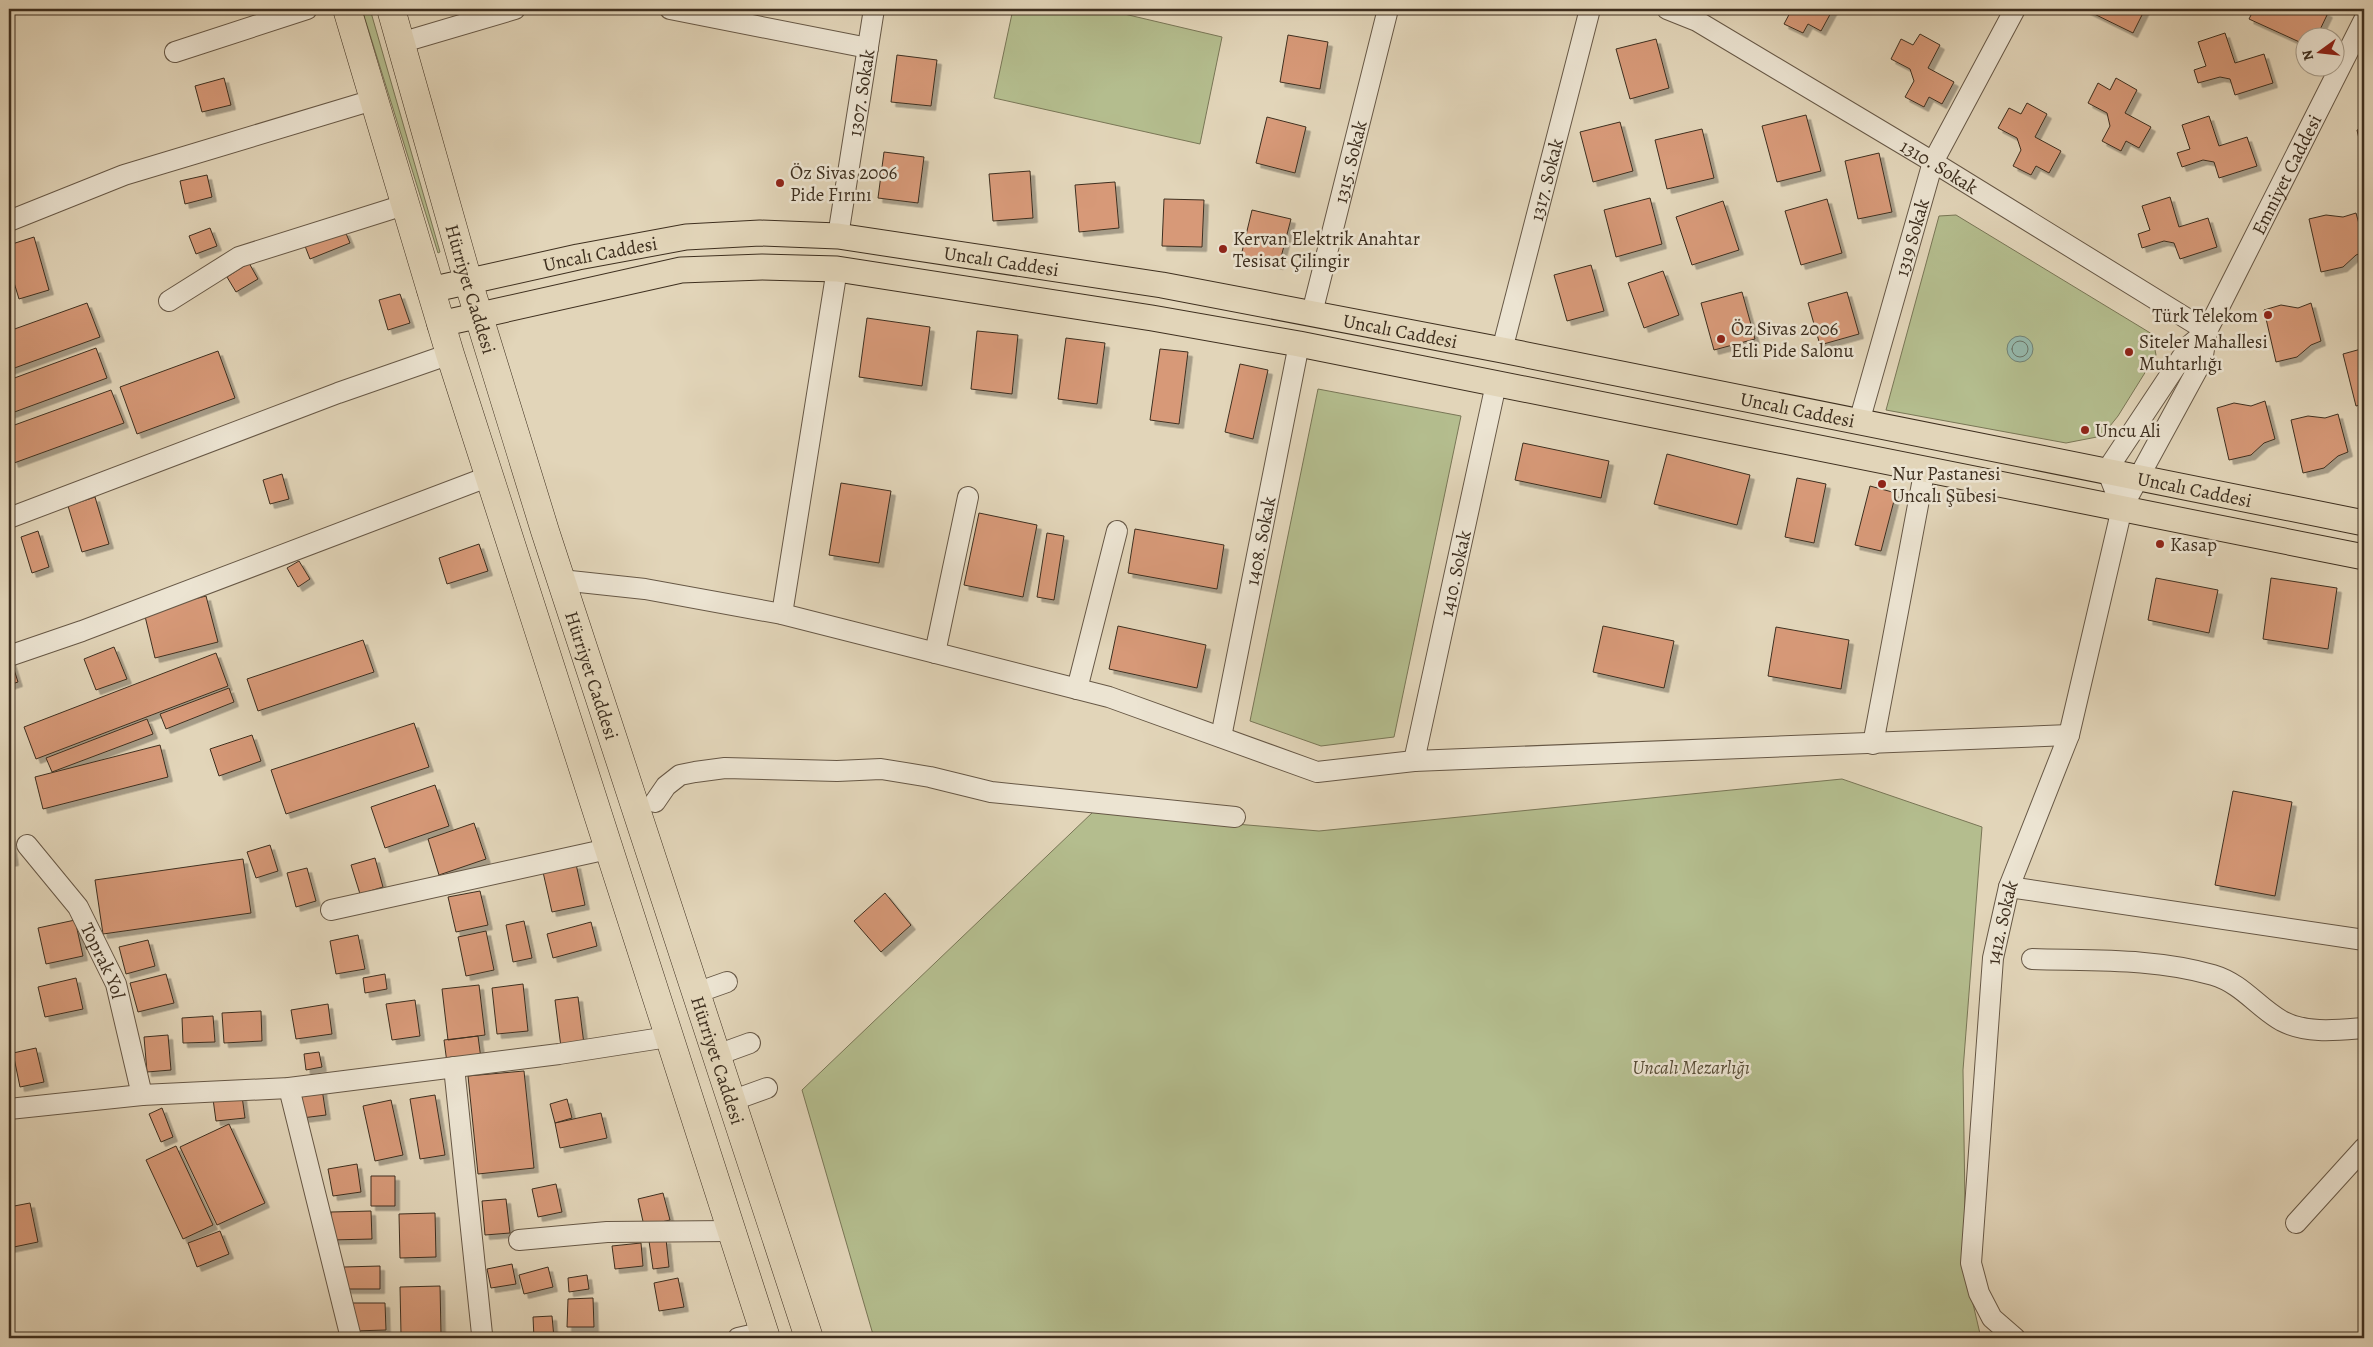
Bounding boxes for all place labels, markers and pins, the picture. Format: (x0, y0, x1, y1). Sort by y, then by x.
place label: Öz Sivas 2006 Pide Fırını (790, 160, 898, 208)
marker: Öz Sivas 2006 Pide Fırını (774, 177, 786, 189)
place label: Kervan Elektrik Anahtar Tesisat Çilingir (1233, 226, 1420, 274)
marker: Kervan Elektrik Anahtar Tesisat Çilingir (1217, 243, 1229, 255)
place label: Türk Telekom (2152, 303, 2258, 329)
marker: Türk Telekom (2262, 309, 2274, 321)
place label: Öz Sivas 2006 Etli Pide Salonu (1731, 316, 1854, 364)
place label: Siteler Mahallesi Muhtarlığı (2139, 329, 2268, 377)
marker: Öz Sivas 2006 Etli Pide Salonu (1715, 333, 1727, 345)
marker: Siteler Mahallesi Muhtarlığı (2123, 346, 2135, 358)
place label: Uncu Ali (2095, 418, 2161, 444)
marker: Uncu Ali (2079, 424, 2091, 436)
place label: Nur Pastanesi Uncalı Şubesi (1892, 461, 2001, 509)
marker: Nur Pastanesi Uncalı Şubesi (1876, 478, 1888, 490)
place label: Kasap (2170, 532, 2217, 558)
marker: Kasap (2154, 538, 2166, 550)

